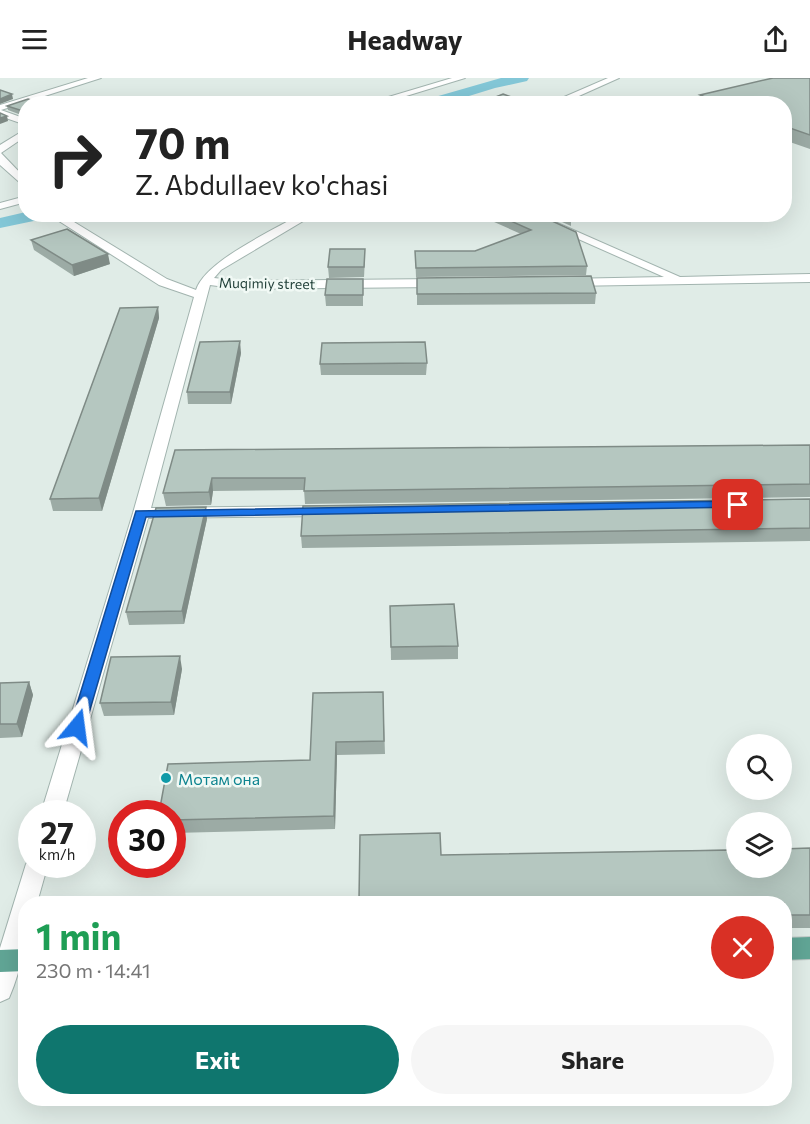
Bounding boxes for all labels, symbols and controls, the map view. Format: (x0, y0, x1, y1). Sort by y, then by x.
icon: menu (18, 23, 51, 56)
text: Headway (347, 23, 463, 56)
icon: share (759, 23, 792, 56)
text: 70 m (135, 116, 230, 168)
icon: right (36, 120, 114, 198)
text: Z. Abdullaev ko'chasi (135, 168, 388, 201)
street label: Muqimiy street (219, 274, 316, 292)
pin (712, 479, 763, 530)
icon: arrive (721, 488, 754, 521)
position arrow (45, 695, 109, 759)
map controls (726, 734, 792, 878)
button: search (726, 734, 792, 800)
place label: Мотам она (178, 769, 260, 788)
marker: Мотам она (159, 771, 173, 785)
speed limit sign: 30 (108, 800, 186, 878)
button: layers (726, 812, 792, 878)
text: 27 (40, 813, 74, 850)
text: km/h (39, 845, 75, 863)
text: 1 min (36, 913, 121, 957)
button: close (711, 916, 774, 979)
text: 230 m · 14:41 (36, 958, 150, 982)
button: Exit (36, 1025, 399, 1094)
button: Share (411, 1025, 774, 1094)

